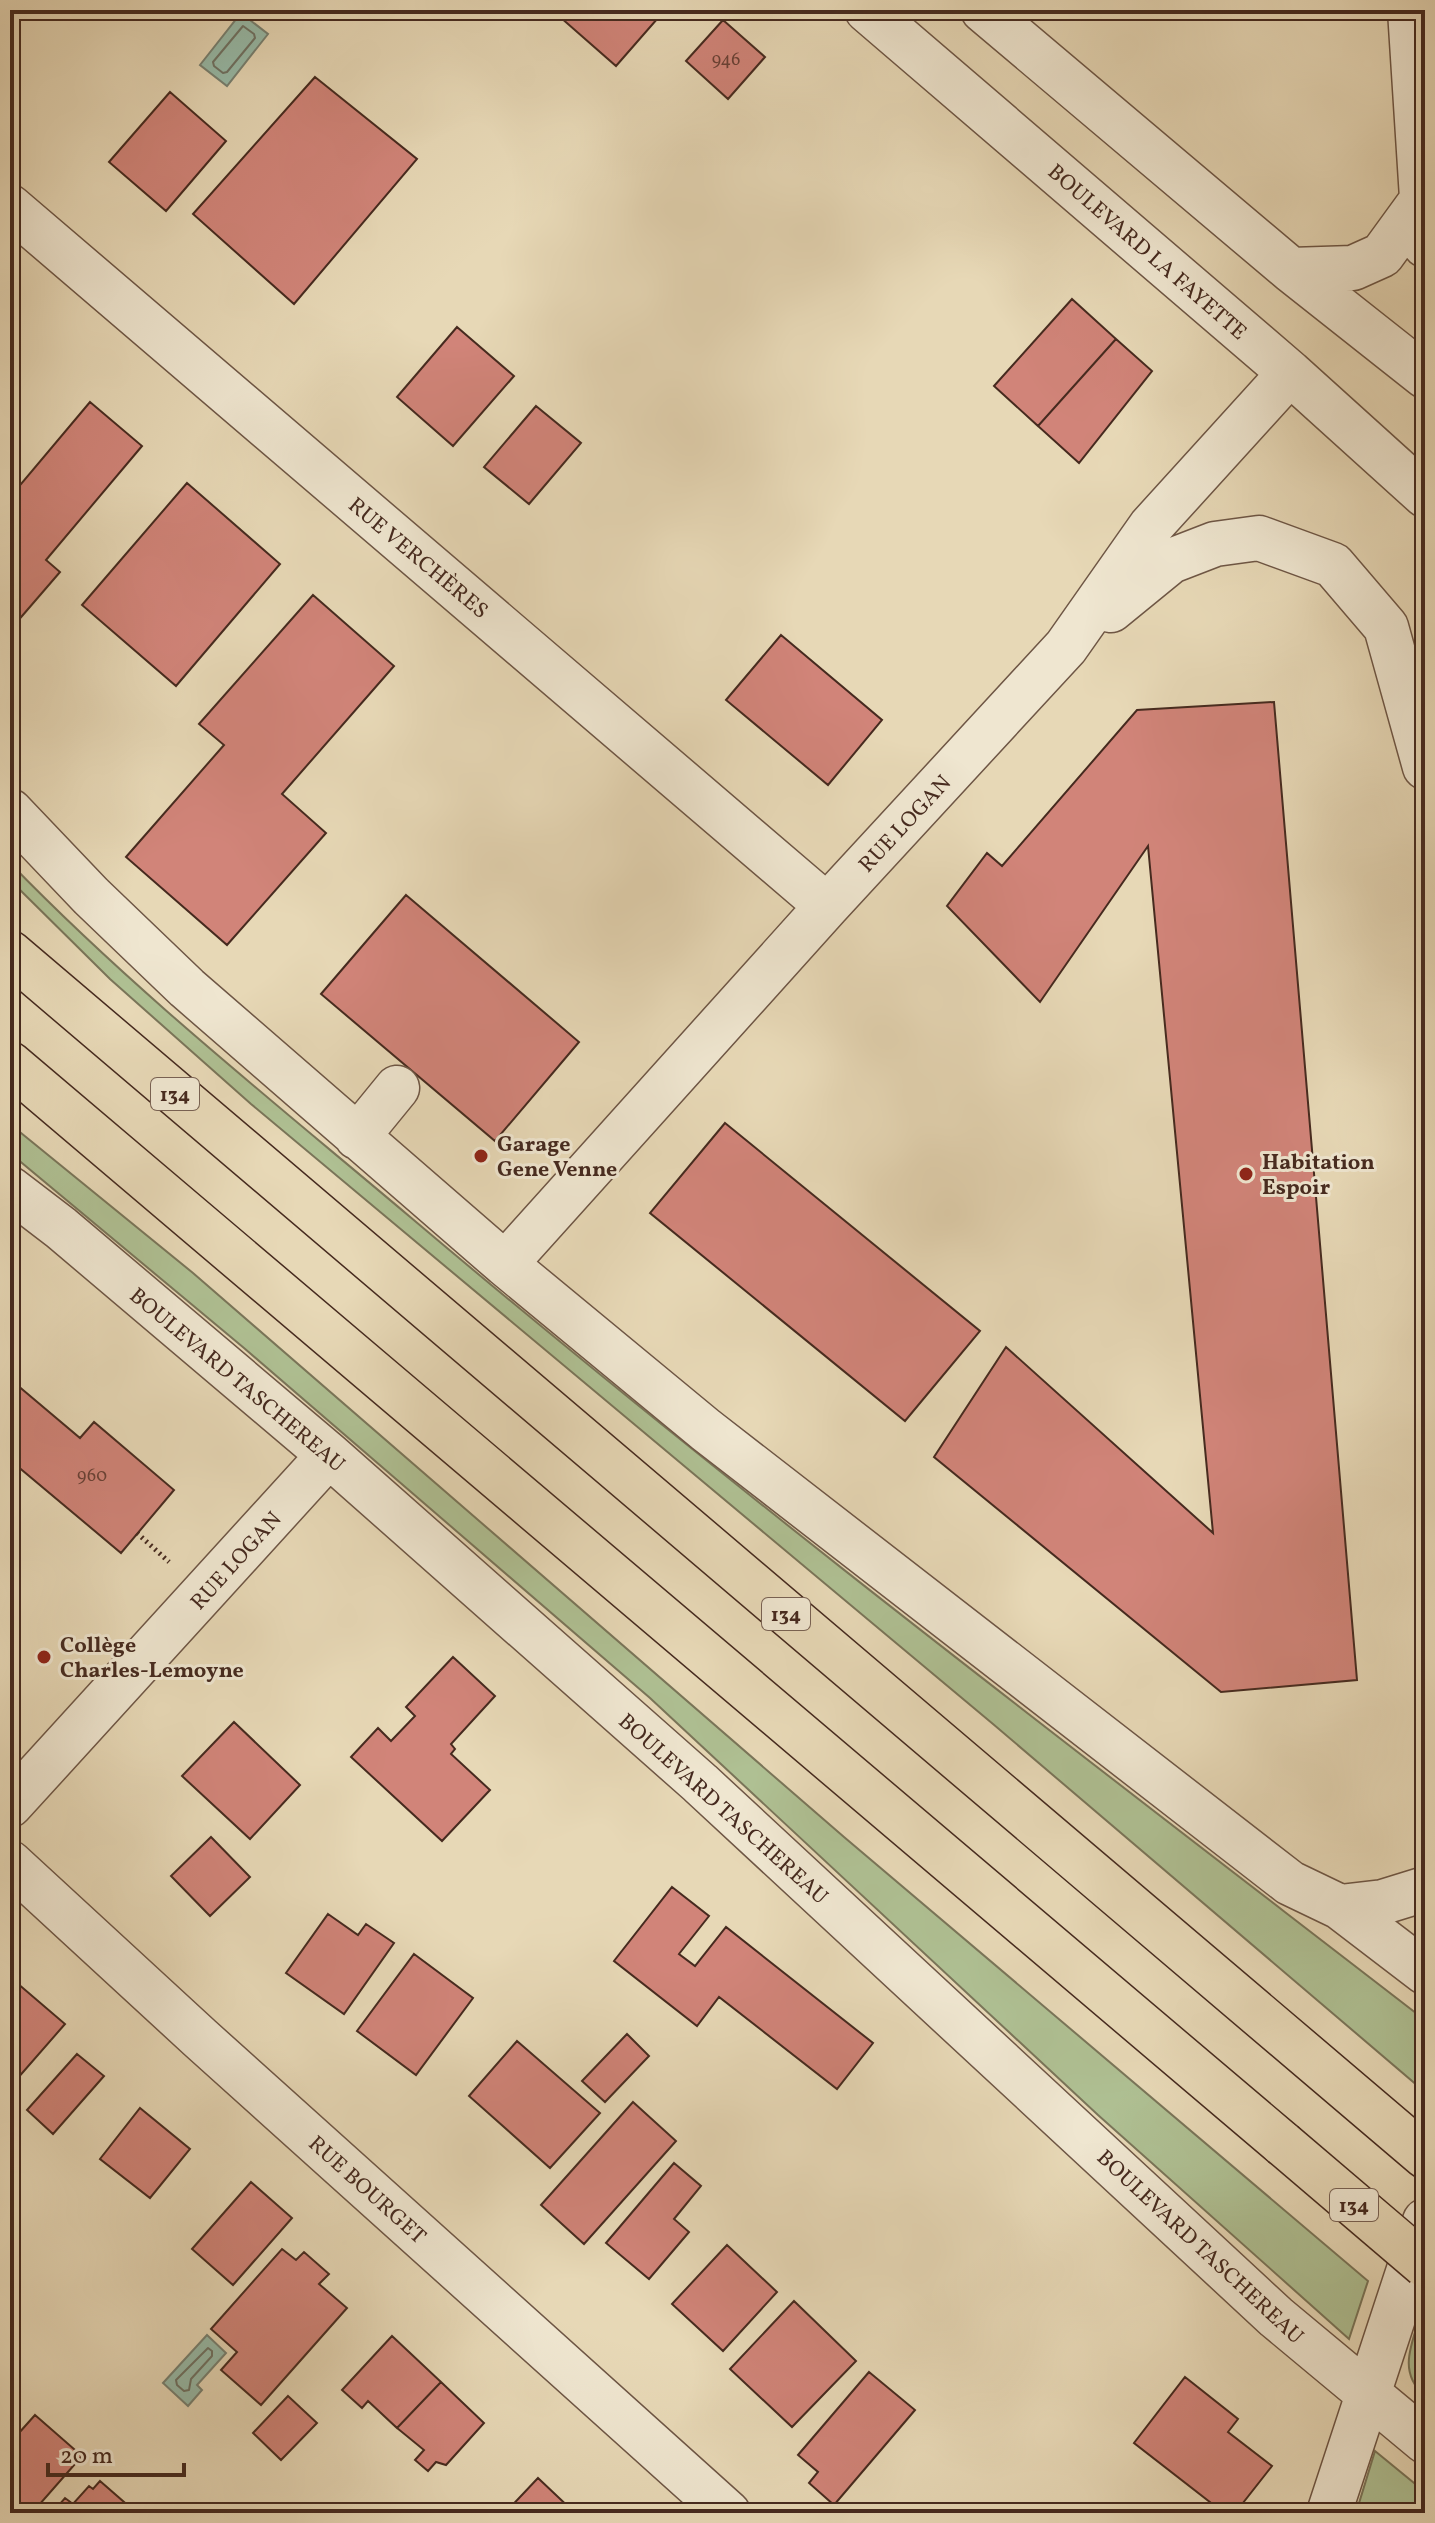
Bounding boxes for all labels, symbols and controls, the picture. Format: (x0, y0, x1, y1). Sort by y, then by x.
house number: 946 (712, 48, 740, 73)
street label: BOULEVARD LA FAYETTE (1040, 158, 1253, 348)
street label: RUE VERCHÈRES (340, 491, 494, 627)
street label: RUE LOGAN (852, 769, 959, 880)
road number: 134 (151, 1078, 199, 1110)
place label: Garage Gene Venne (497, 1130, 617, 1186)
marker: Garage Gene Venne (472, 1147, 490, 1165)
place label: Habitation Espoir (1262, 1148, 1375, 1204)
marker: Habitation Espoir (1237, 1165, 1255, 1183)
street label: BOULEVARD TASCHEREAU (122, 1281, 351, 1480)
house number: 960 (77, 1464, 107, 1489)
street label: RUE LOGAN (184, 1506, 290, 1618)
road number: 134 (762, 1598, 810, 1630)
place label: Collège Charles-Lemoyne (60, 1631, 244, 1687)
marker: Collège Charles-Lemoyne (35, 1648, 53, 1666)
street label: BOULEVARD TASCHEREAU (611, 1707, 834, 1913)
street label: RUE BOURGET (301, 2130, 432, 2252)
street label: BOULEVARD TASCHEREAU (1089, 2143, 1310, 2352)
road number: 134 (1330, 2189, 1378, 2221)
scale bar (48, 2427, 184, 2477)
text: 20 m (60, 2440, 113, 2474)

